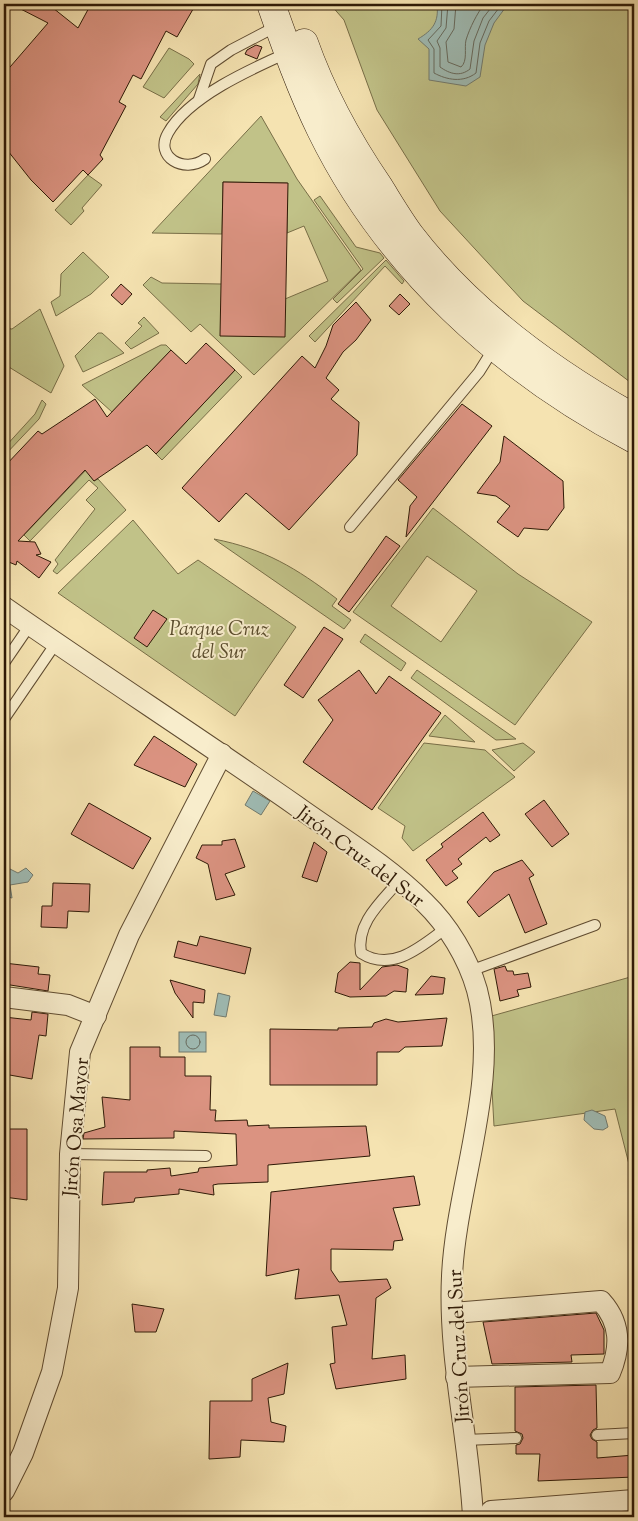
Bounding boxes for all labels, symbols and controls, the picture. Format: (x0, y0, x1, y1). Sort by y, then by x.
park label: Parque Cruz del Sur (169, 616, 269, 668)
street label: Jirón Cruz del Sur (289, 800, 430, 916)
street label: Jirón Osa Mayor (57, 1056, 98, 1199)
street label: Jirón Cruz del Sur (442, 1268, 479, 1424)

